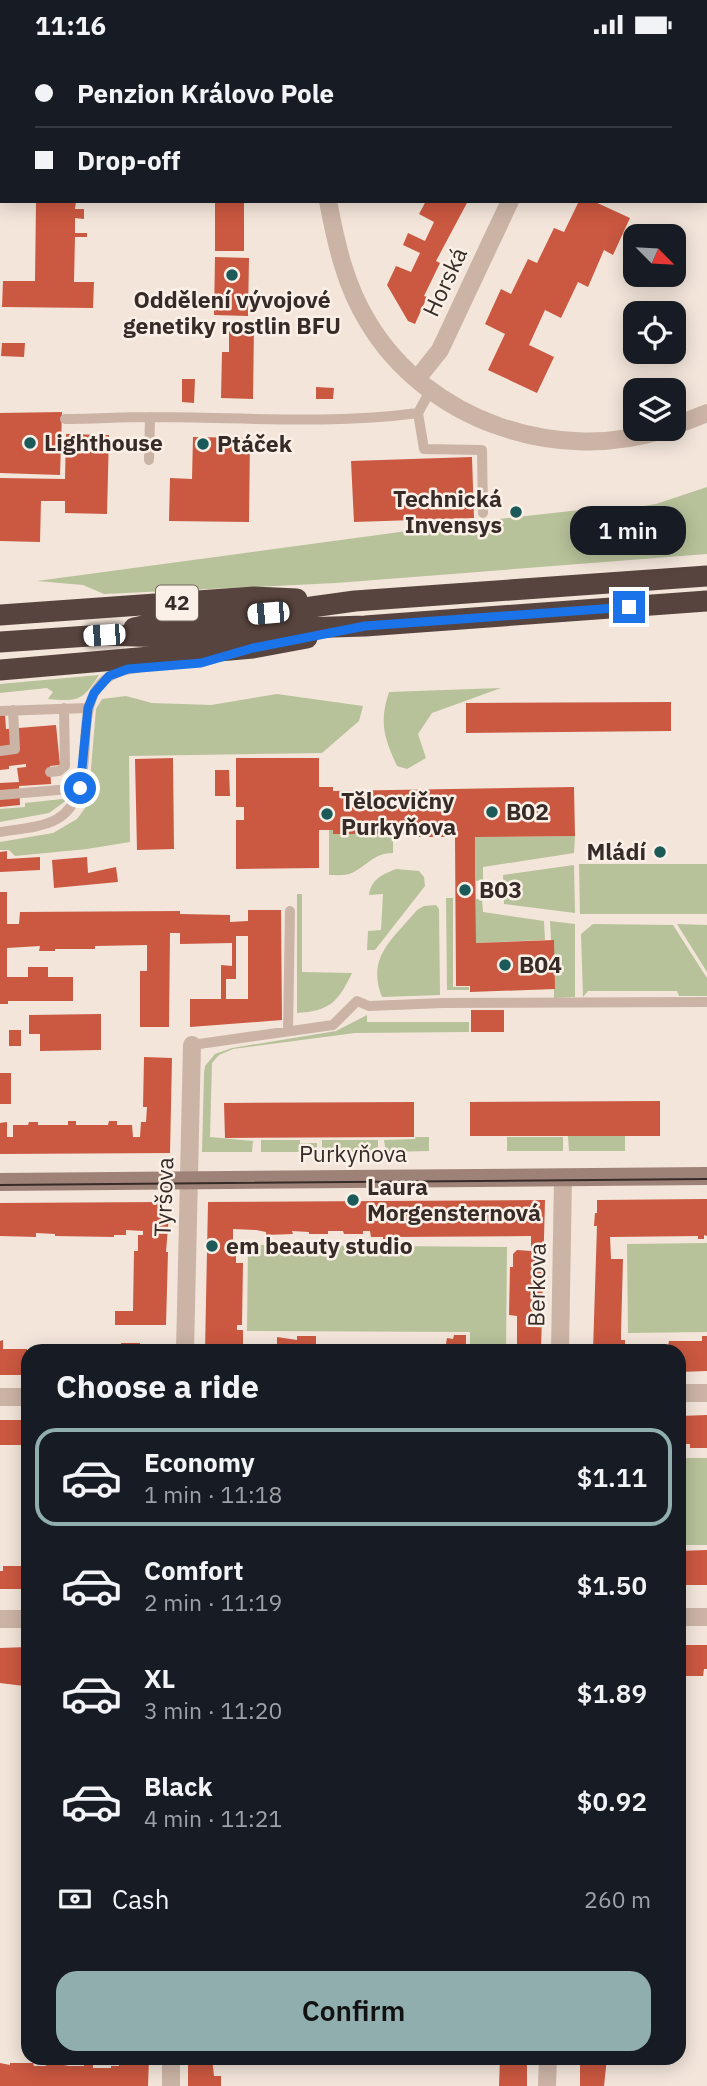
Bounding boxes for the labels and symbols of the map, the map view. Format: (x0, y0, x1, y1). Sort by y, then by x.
north arrow (623, 224, 686, 287)
street label: Horská (415, 242, 473, 321)
marker: Oddělení vývojové genetiky rostlin BFU (224, 267, 240, 283)
place label: Oddělení vývojové genetiky rostlin BFU (123, 284, 341, 340)
place label: Lighthouse (44, 427, 163, 457)
place label: Ptáček (217, 428, 293, 458)
marker: Lighthouse (22, 435, 38, 451)
marker: Ptáček (195, 436, 211, 452)
place label: Technická Invensys (393, 483, 502, 539)
marker: Technická Invensys (508, 504, 524, 520)
callout: 1 min (571, 505, 687, 554)
road number: 42 (156, 585, 198, 621)
route end (613, 591, 645, 623)
car (247, 601, 290, 625)
car (83, 623, 126, 647)
route start (64, 772, 96, 804)
place label: Tělocvičny Purkyňova (341, 785, 456, 841)
place label: B02 (506, 796, 549, 826)
marker: B02 (484, 804, 500, 820)
marker: Tělocvičny Purkyňova (319, 806, 335, 822)
place label: Mládí (587, 836, 646, 866)
marker: Mládí (652, 844, 668, 860)
place label: B03 (479, 874, 522, 904)
marker: B03 (457, 882, 473, 898)
place label: B04 (519, 949, 562, 979)
marker: B04 (497, 957, 513, 973)
street label: Purkyňova (299, 1138, 407, 1168)
street label: Tyršova (147, 1157, 179, 1237)
place label: Laura Morgensternová (367, 1171, 541, 1227)
marker: Laura Morgensternová (345, 1192, 361, 1208)
place label: em beauty studio (226, 1230, 413, 1260)
marker: em beauty studio (204, 1238, 220, 1254)
street label: Berkova (520, 1243, 552, 1327)

